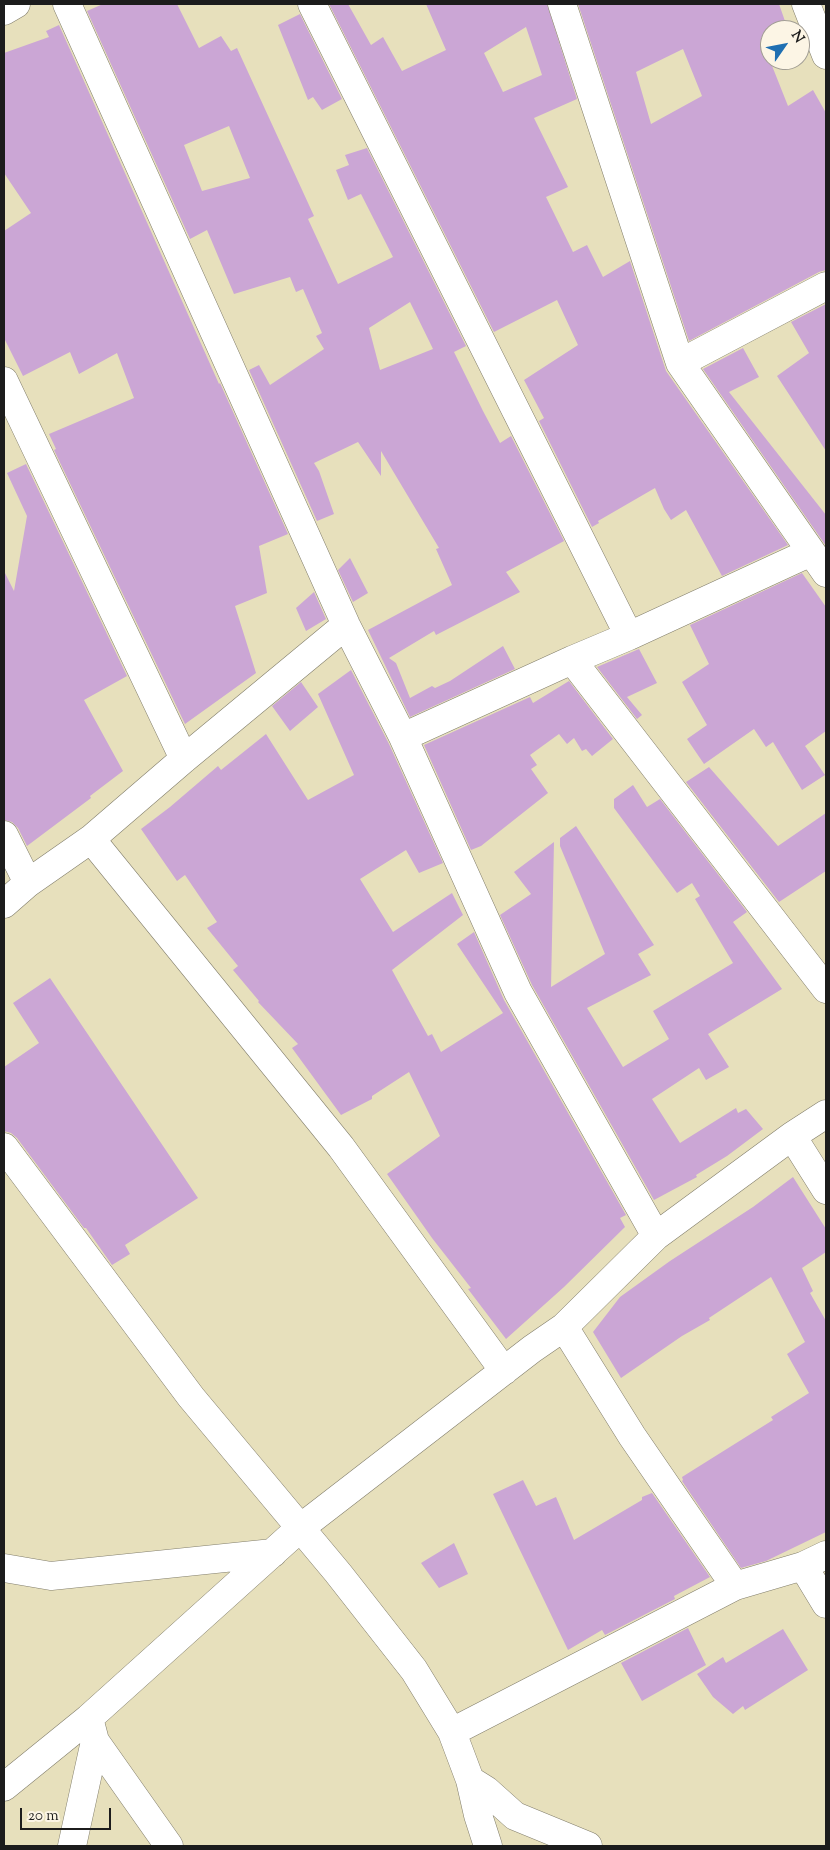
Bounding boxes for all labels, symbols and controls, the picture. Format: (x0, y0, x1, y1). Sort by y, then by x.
north arrow (760, 20, 810, 70)
text: N (785, 27, 808, 48)
scale bar (22, 1798, 114, 1830)
text: 20 m (28, 1806, 59, 1827)

